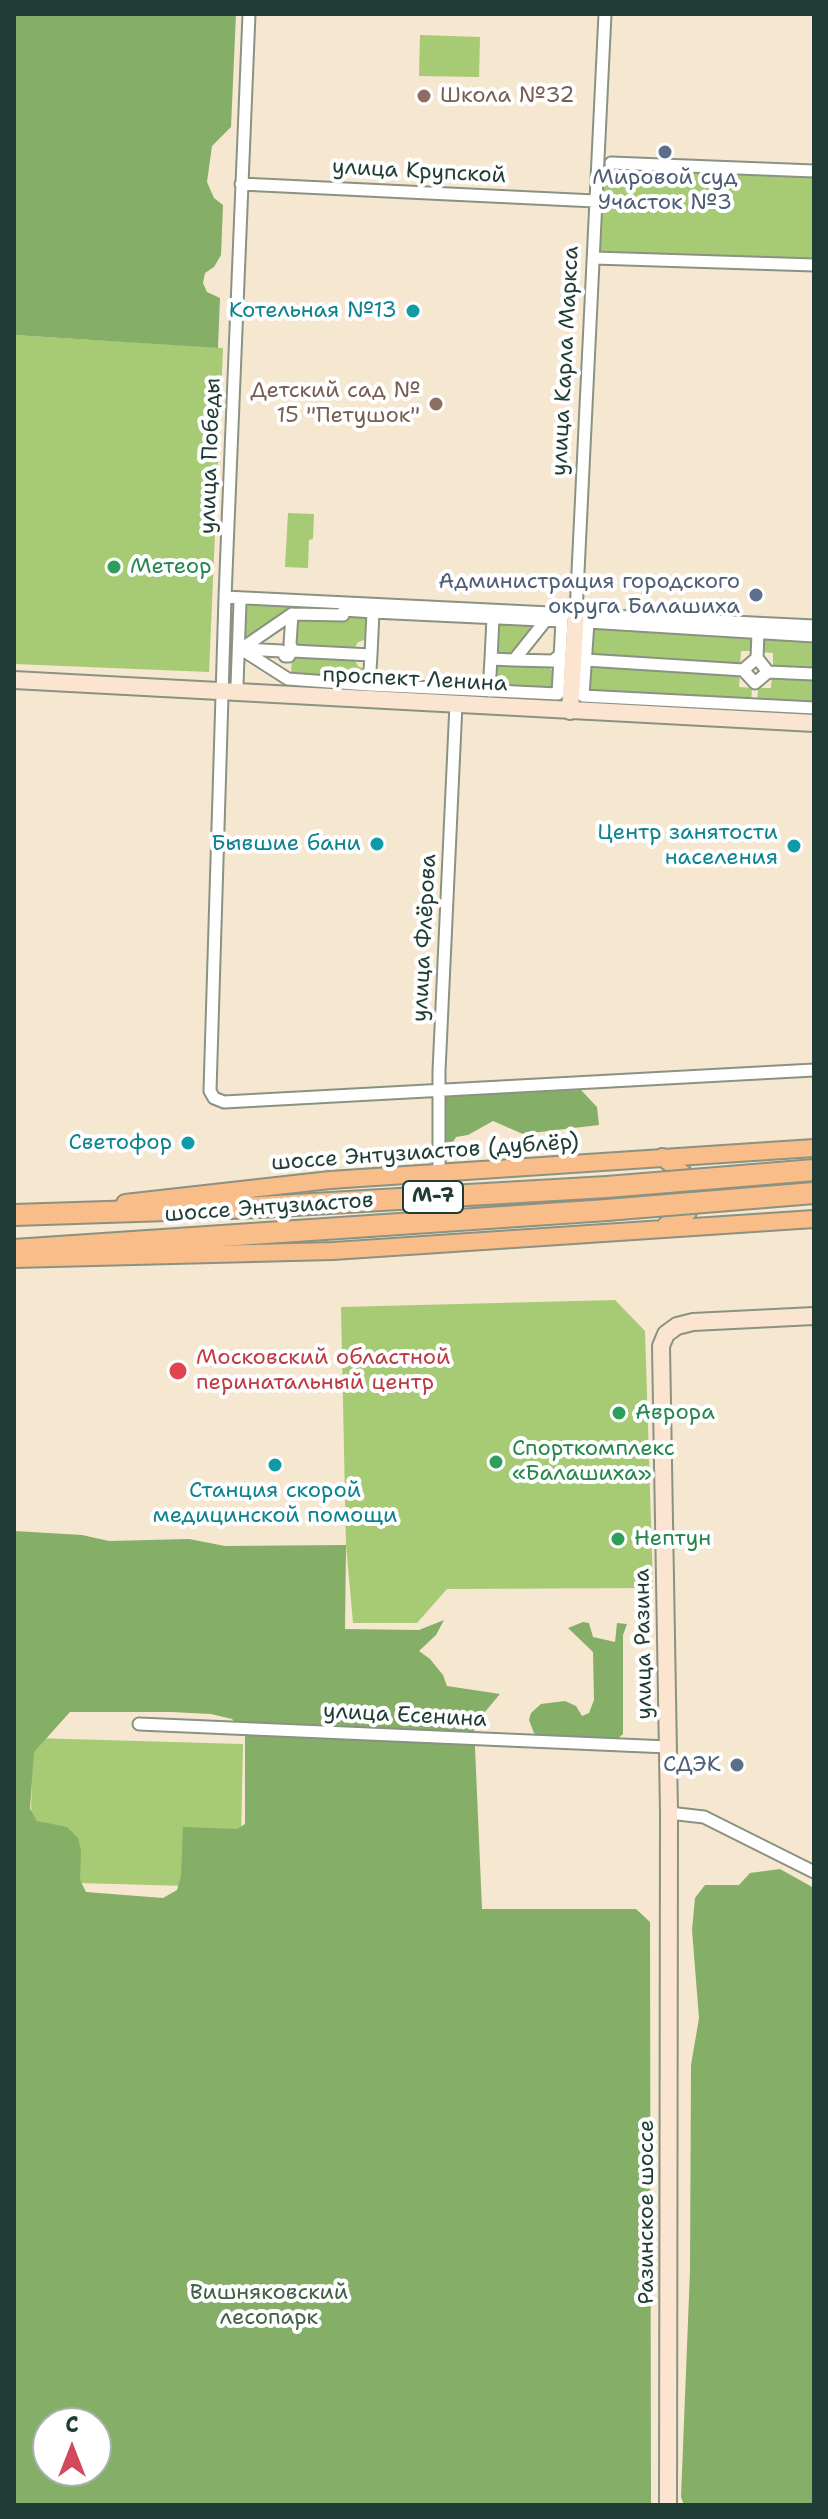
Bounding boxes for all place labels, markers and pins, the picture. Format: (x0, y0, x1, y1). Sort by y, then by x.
place label: Школа №32 (440, 83, 575, 109)
marker: Школа №32 (415, 87, 433, 105)
marker: Мировой суд Участок №3 (656, 143, 674, 161)
place label: Мировой суд Участок №3 (592, 165, 738, 216)
place label: Котельная №13 (229, 298, 397, 324)
marker: Котельная №13 (404, 302, 422, 320)
place label: Детский сад № 15 "Петушок" (250, 378, 420, 430)
marker: Детский сад № 15 "Петушок" (427, 395, 445, 413)
place label: Метеор (130, 554, 212, 580)
marker: Метеор (105, 558, 123, 576)
place label: Администрация городского округа Балашиха (438, 569, 740, 620)
marker: Администрация городского округа Балашиха (747, 586, 765, 604)
place label: Центр занятости населения (597, 820, 778, 872)
place label: Бывшие бани (211, 831, 361, 857)
marker: Бывшие бани (368, 835, 386, 853)
marker: Центр занятости населения (785, 837, 803, 855)
place label: Светофор (69, 1130, 172, 1156)
marker: Светофор (179, 1134, 197, 1152)
place label: Московский областной перинатальный центр (196, 1345, 450, 1396)
marker: Московский областной перинатальный центр (167, 1360, 189, 1382)
place label: Аврора (635, 1400, 715, 1426)
marker: Аврора (610, 1404, 628, 1422)
place label: Спорткомплекс «Балашиха» (512, 1436, 675, 1488)
marker: Спорткомплекс «Балашиха» (487, 1453, 505, 1471)
marker: Станция скорой медицинской помощи (266, 1456, 284, 1474)
place label: Станция скорой медицинской помощи (153, 1478, 397, 1530)
place label: Нептун (634, 1526, 711, 1552)
marker: Нептун (609, 1530, 627, 1548)
place label: СДЭК (663, 1752, 721, 1778)
marker: СДЭК (728, 1756, 746, 1774)

